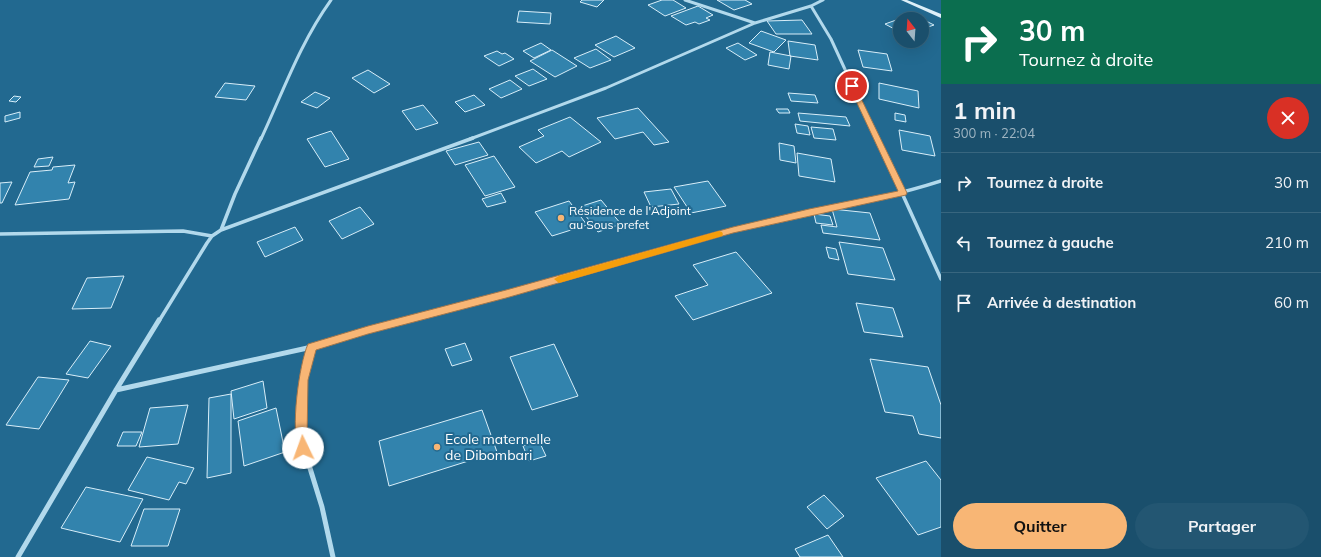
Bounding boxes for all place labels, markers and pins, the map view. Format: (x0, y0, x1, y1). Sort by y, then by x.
pin (835, 69, 869, 103)
place label: Résidence de l'Adjoint au Sous prefet (569, 203, 691, 232)
marker: Résidence de l'Adjoint au Sous prefet (556, 213, 566, 223)
place label: Ecole maternelle de Dibombari (445, 430, 551, 464)
marker: Ecole maternelle de Dibombari (432, 442, 442, 452)

